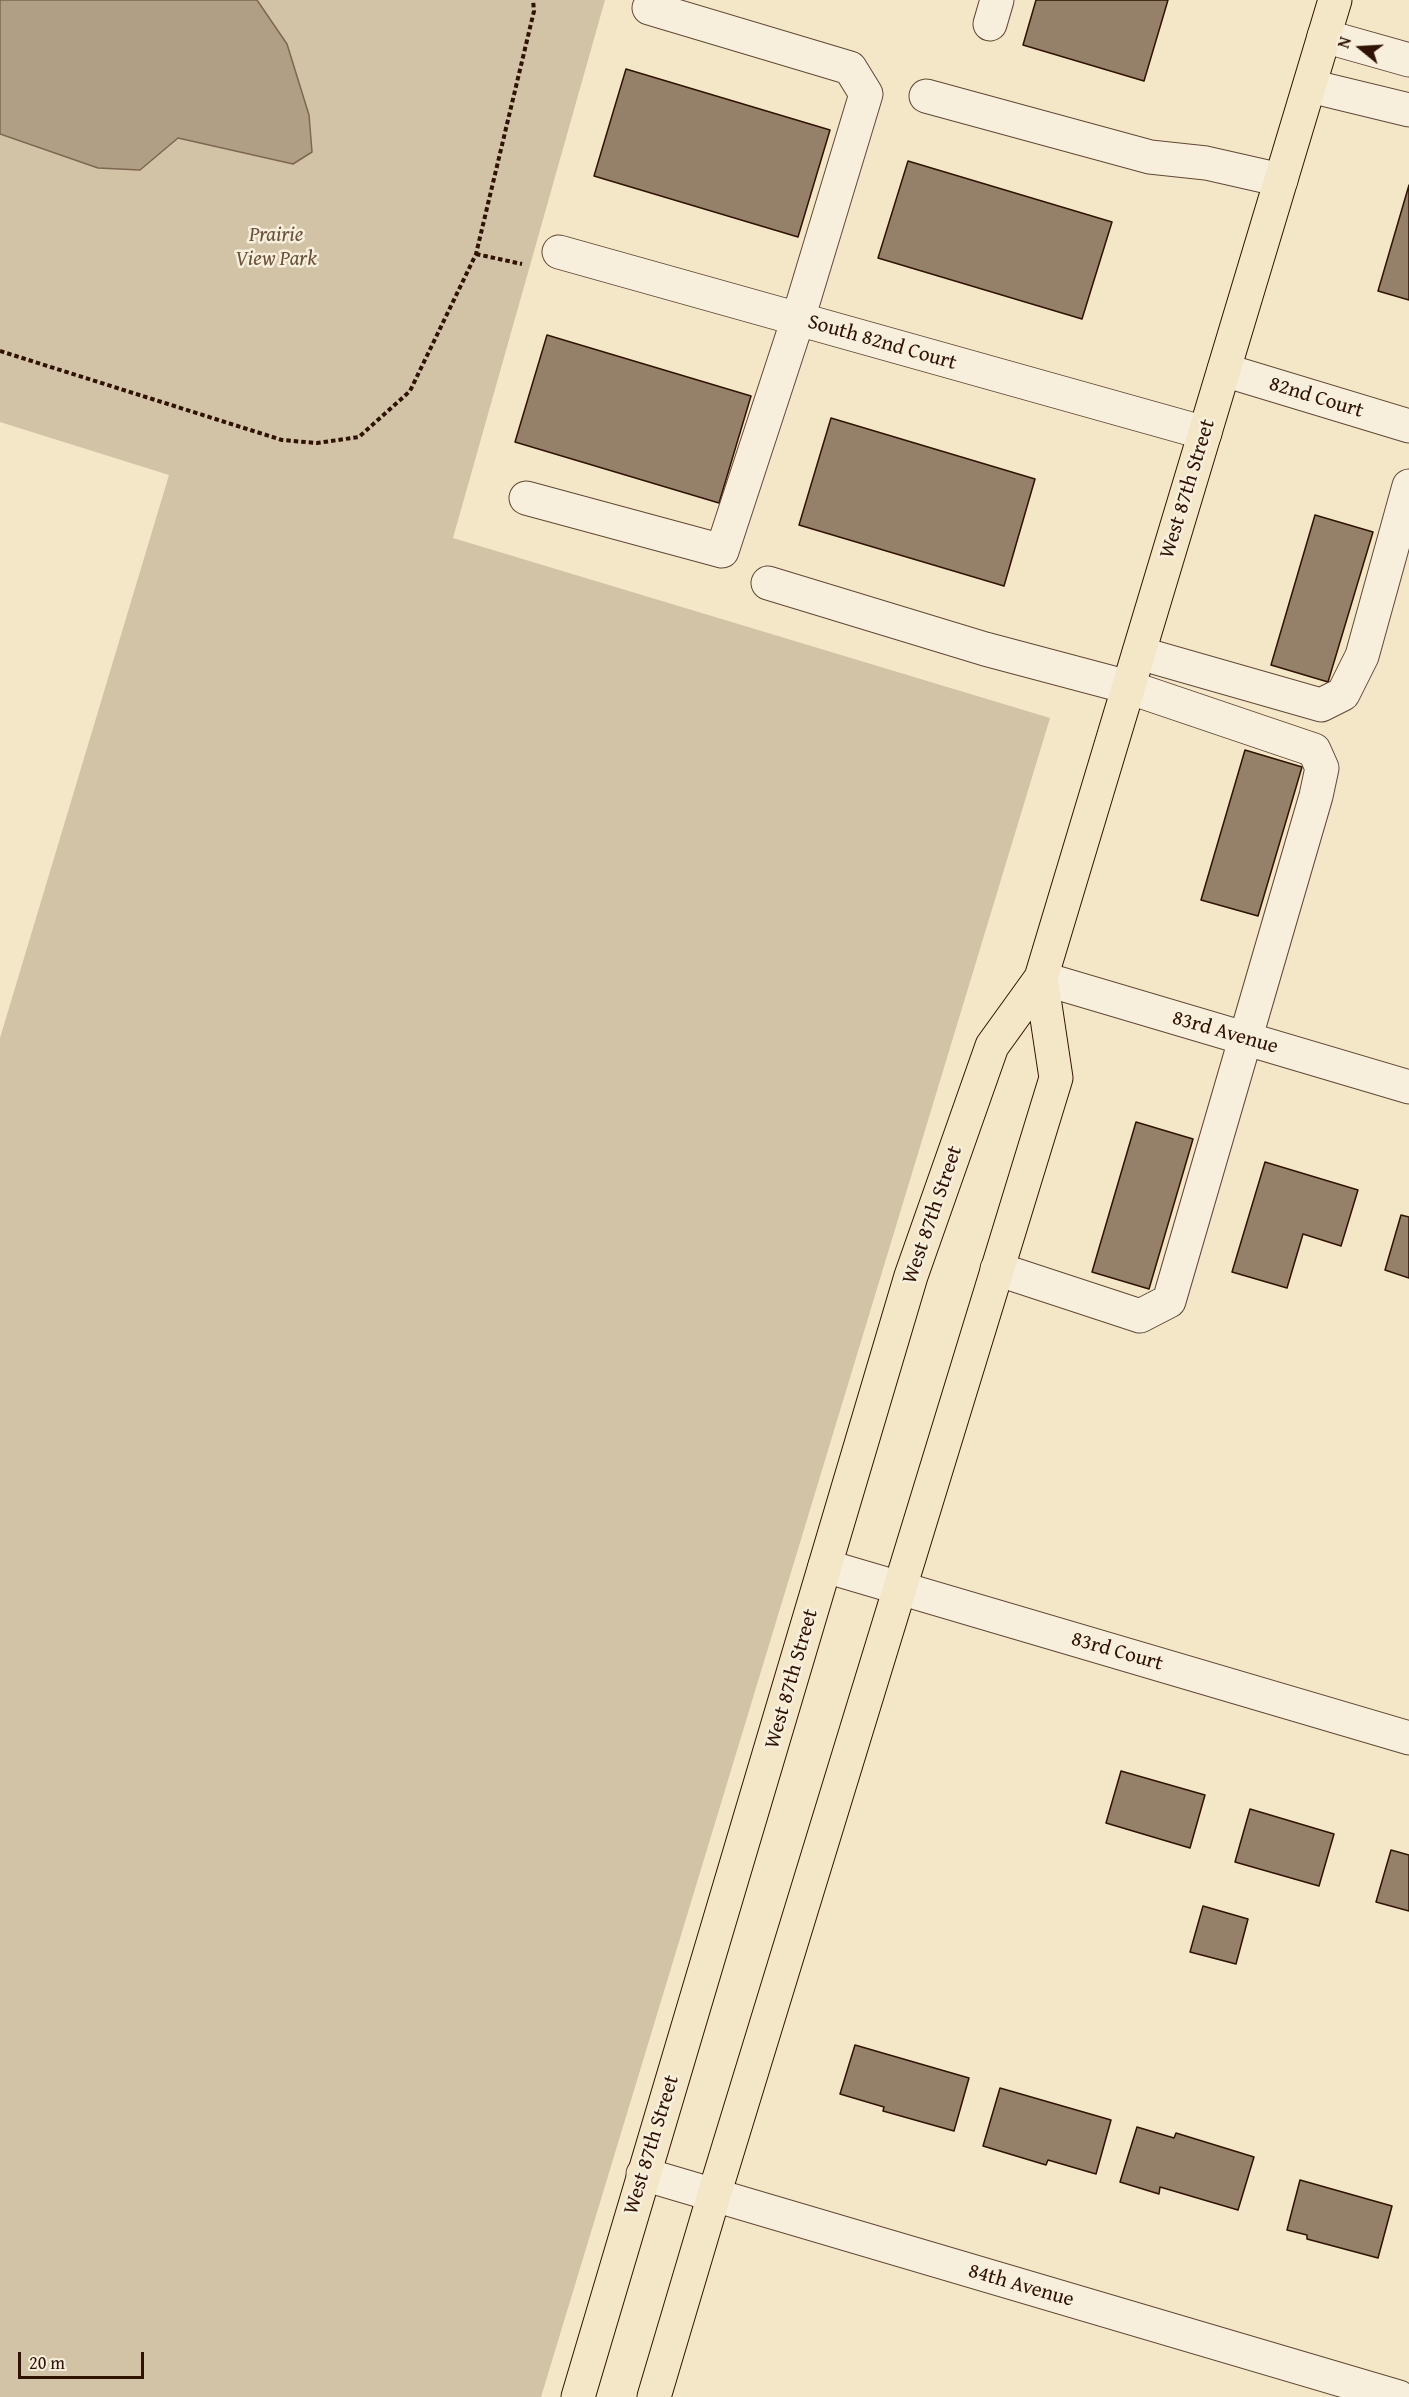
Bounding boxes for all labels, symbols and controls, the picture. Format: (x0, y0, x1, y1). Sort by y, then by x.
north arrow (1331, 18, 1391, 78)
text: N (1331, 34, 1357, 51)
park label: Prairie View Park (235, 223, 317, 273)
street label: South 82nd Court (805, 310, 959, 376)
street label: 82nd Court (1266, 372, 1366, 424)
street label: West 87th Street (1155, 416, 1221, 562)
street label: 83rd Avenue (1169, 1006, 1281, 1060)
street label: West 87th Street (898, 1143, 968, 1287)
street label: West 87th Street (760, 1606, 824, 1752)
street label: 83rd Court (1068, 1627, 1166, 1677)
street label: West 87th Street (619, 2072, 685, 2218)
street label: 84th Avenue (965, 2259, 1077, 2313)
scale bar (21, 2340, 147, 2378)
text: 20 m (29, 2349, 65, 2376)

